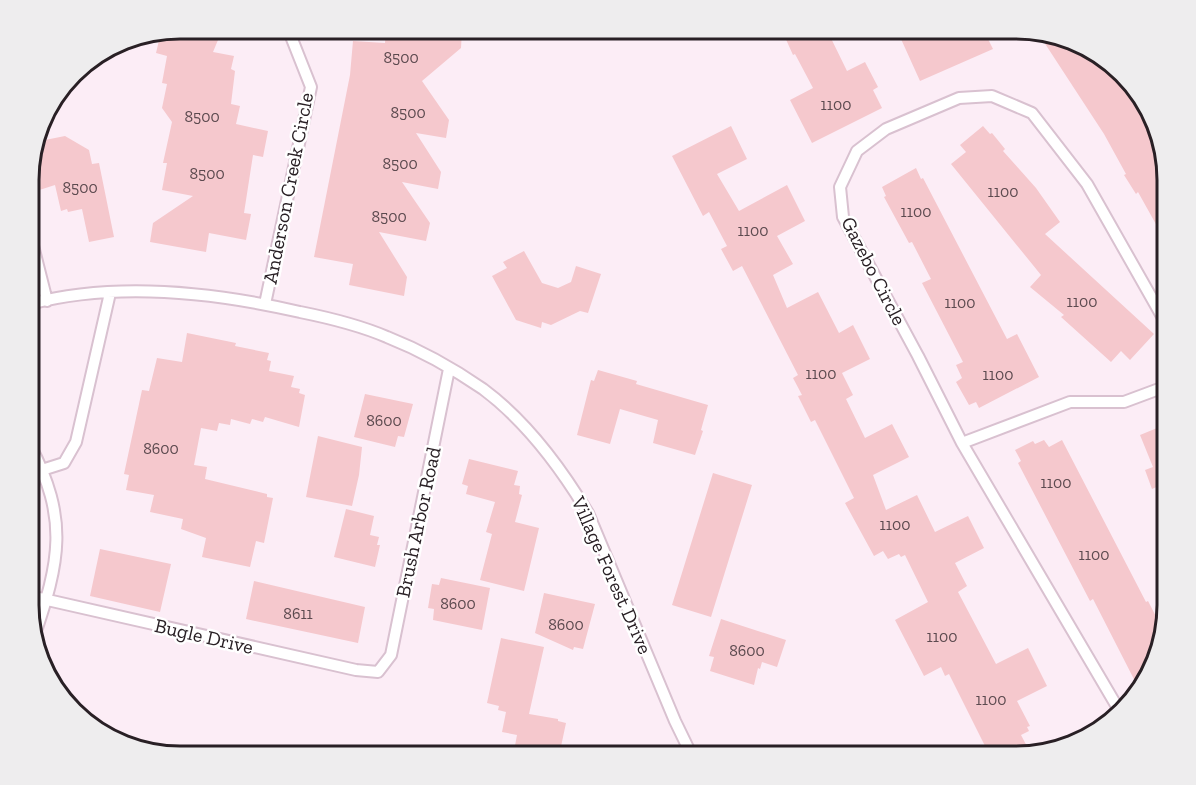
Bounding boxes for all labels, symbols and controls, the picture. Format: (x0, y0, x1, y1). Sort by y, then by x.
house number: 8500 (383, 48, 419, 67)
street label: Anderson Creek Circle (258, 90, 318, 286)
house number: 1100 (821, 95, 851, 114)
house number: 8500 (390, 103, 426, 122)
house number: 8500 (184, 107, 220, 126)
house number: 8500 (382, 154, 418, 173)
house number: 8500 (189, 164, 225, 183)
house number: 8500 (62, 178, 98, 197)
house number: 1100 (988, 182, 1018, 201)
house number: 1100 (901, 202, 931, 221)
house number: 8500 (371, 207, 407, 226)
street label: Gazebo Circle (836, 213, 912, 329)
house number: 1100 (738, 221, 768, 240)
house number: 1100 (1067, 292, 1097, 311)
house number: 1100 (945, 293, 975, 312)
house number: 1100 (806, 364, 836, 383)
house number: 1100 (983, 365, 1013, 384)
house number: 8600 (366, 411, 402, 430)
house number: 8600 (143, 439, 179, 458)
street label: Brush Arbor Road (390, 445, 446, 599)
house number: 1100 (1041, 473, 1071, 492)
street label: Village Forest Drive (566, 492, 658, 658)
house number: 1100 (880, 515, 910, 534)
house number: 1100 (1079, 545, 1109, 564)
house number: 8600 (440, 594, 476, 613)
house number: 8611 (283, 604, 313, 623)
street label: Bugle Drive (152, 613, 256, 659)
house number: 8600 (548, 615, 584, 634)
house number: 1100 (927, 627, 957, 646)
house number: 8600 (729, 641, 765, 660)
house number: 1100 (976, 690, 1006, 709)

